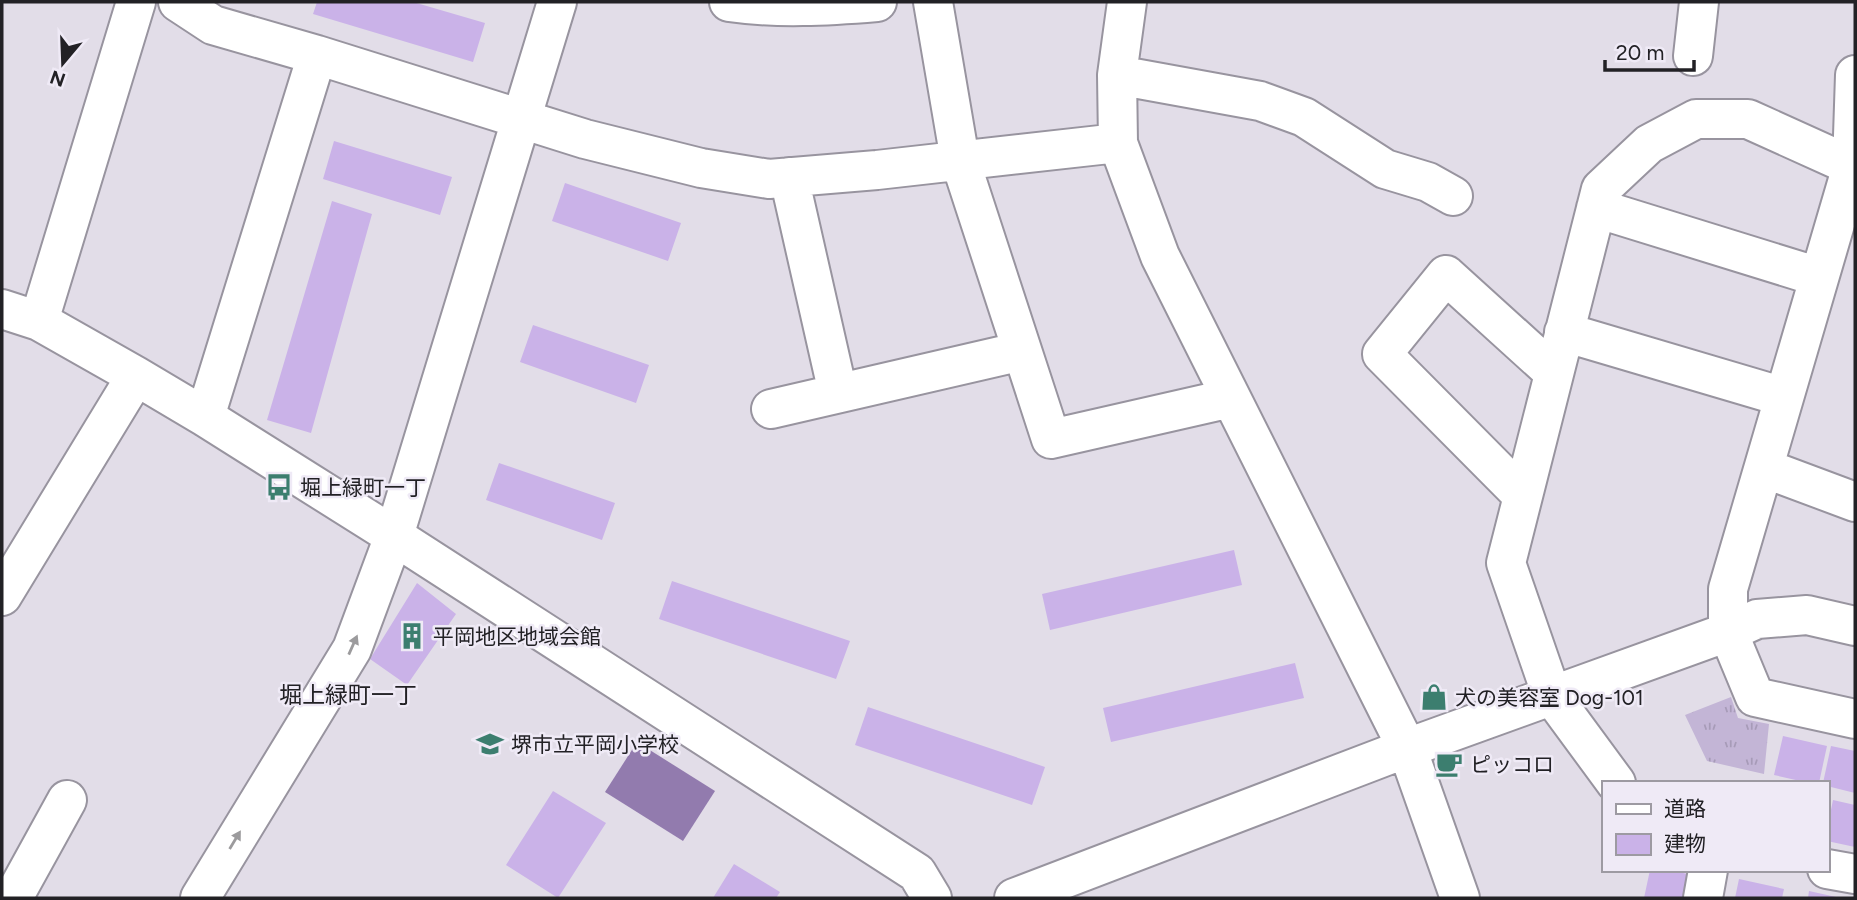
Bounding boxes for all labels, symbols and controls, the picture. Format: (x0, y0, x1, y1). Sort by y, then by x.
north arrow (28, 28, 98, 98)
scale bar (1605, 28, 1694, 72)
text: 20 m (1616, 40, 1664, 65)
text: N (47, 65, 68, 92)
bus stop icon: 堀上緑町一丁 (264, 472, 294, 502)
place label: 堀上緑町一丁 (300, 475, 426, 500)
building icon: 平岡地区地域会館 (397, 621, 427, 651)
place label: 平岡地区地域会館 (433, 624, 601, 649)
one-way arrow (347, 635, 359, 655)
district label: 堀上緑町一丁 (279, 681, 417, 709)
shop icon: 犬の美容室 Dog-101 (1419, 682, 1449, 712)
place label: 犬の美容室 Dog-101 (1455, 685, 1644, 710)
school or university icon: 堺市立平岡小学校 (475, 729, 505, 759)
place label: 堺市立平岡小学校 (511, 732, 679, 757)
cafe icon: ピッコロ (1434, 749, 1464, 779)
place label: ピッコロ (1470, 752, 1554, 777)
legend (1602, 781, 1829, 872)
text: 道路 (1664, 796, 1706, 821)
one-way arrow (229, 830, 242, 850)
text: 建物 (1664, 831, 1706, 856)

